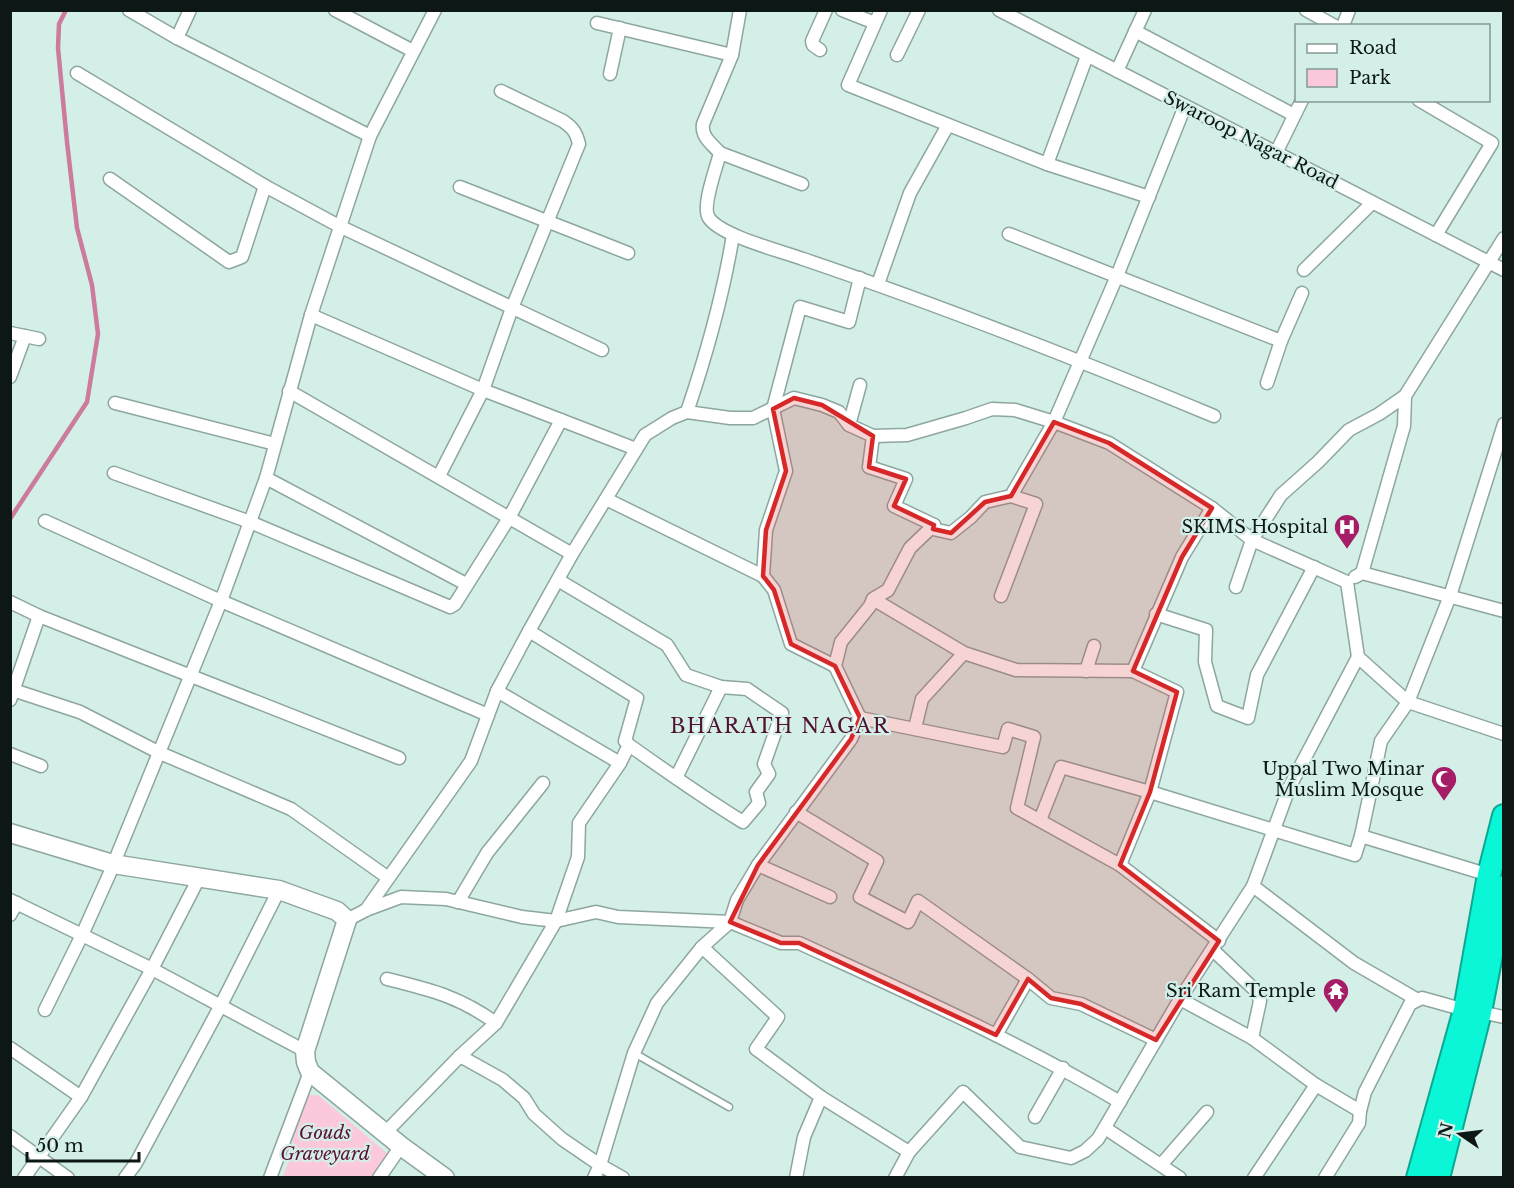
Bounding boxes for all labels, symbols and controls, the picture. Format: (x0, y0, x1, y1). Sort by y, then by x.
legend (1295, 24, 1490, 102)
text: Road (1349, 37, 1397, 59)
text: Park (1349, 67, 1391, 89)
street label: Swaroop Nagar Road (1160, 86, 1342, 194)
hospital icon: SKIMS Hospital (1332, 512, 1362, 550)
place label: SKIMS Hospital (1181, 516, 1328, 538)
district label: BHARATH NAGAR (670, 714, 890, 738)
place label: Uppal Two Minar Muslim Mosque (1262, 758, 1424, 801)
mosque icon: Uppal Two Minar Muslim Mosque (1429, 764, 1459, 802)
temple icon: Sri Ram Temple (1321, 976, 1351, 1014)
place label: Sri Ram Temple (1166, 980, 1316, 1002)
north arrow (1430, 1104, 1490, 1164)
text: N (1434, 1121, 1457, 1140)
park label: Gouds Graveyard (280, 1122, 370, 1165)
scale bar (27, 1125, 140, 1163)
text: 50 m (36, 1135, 84, 1157)

